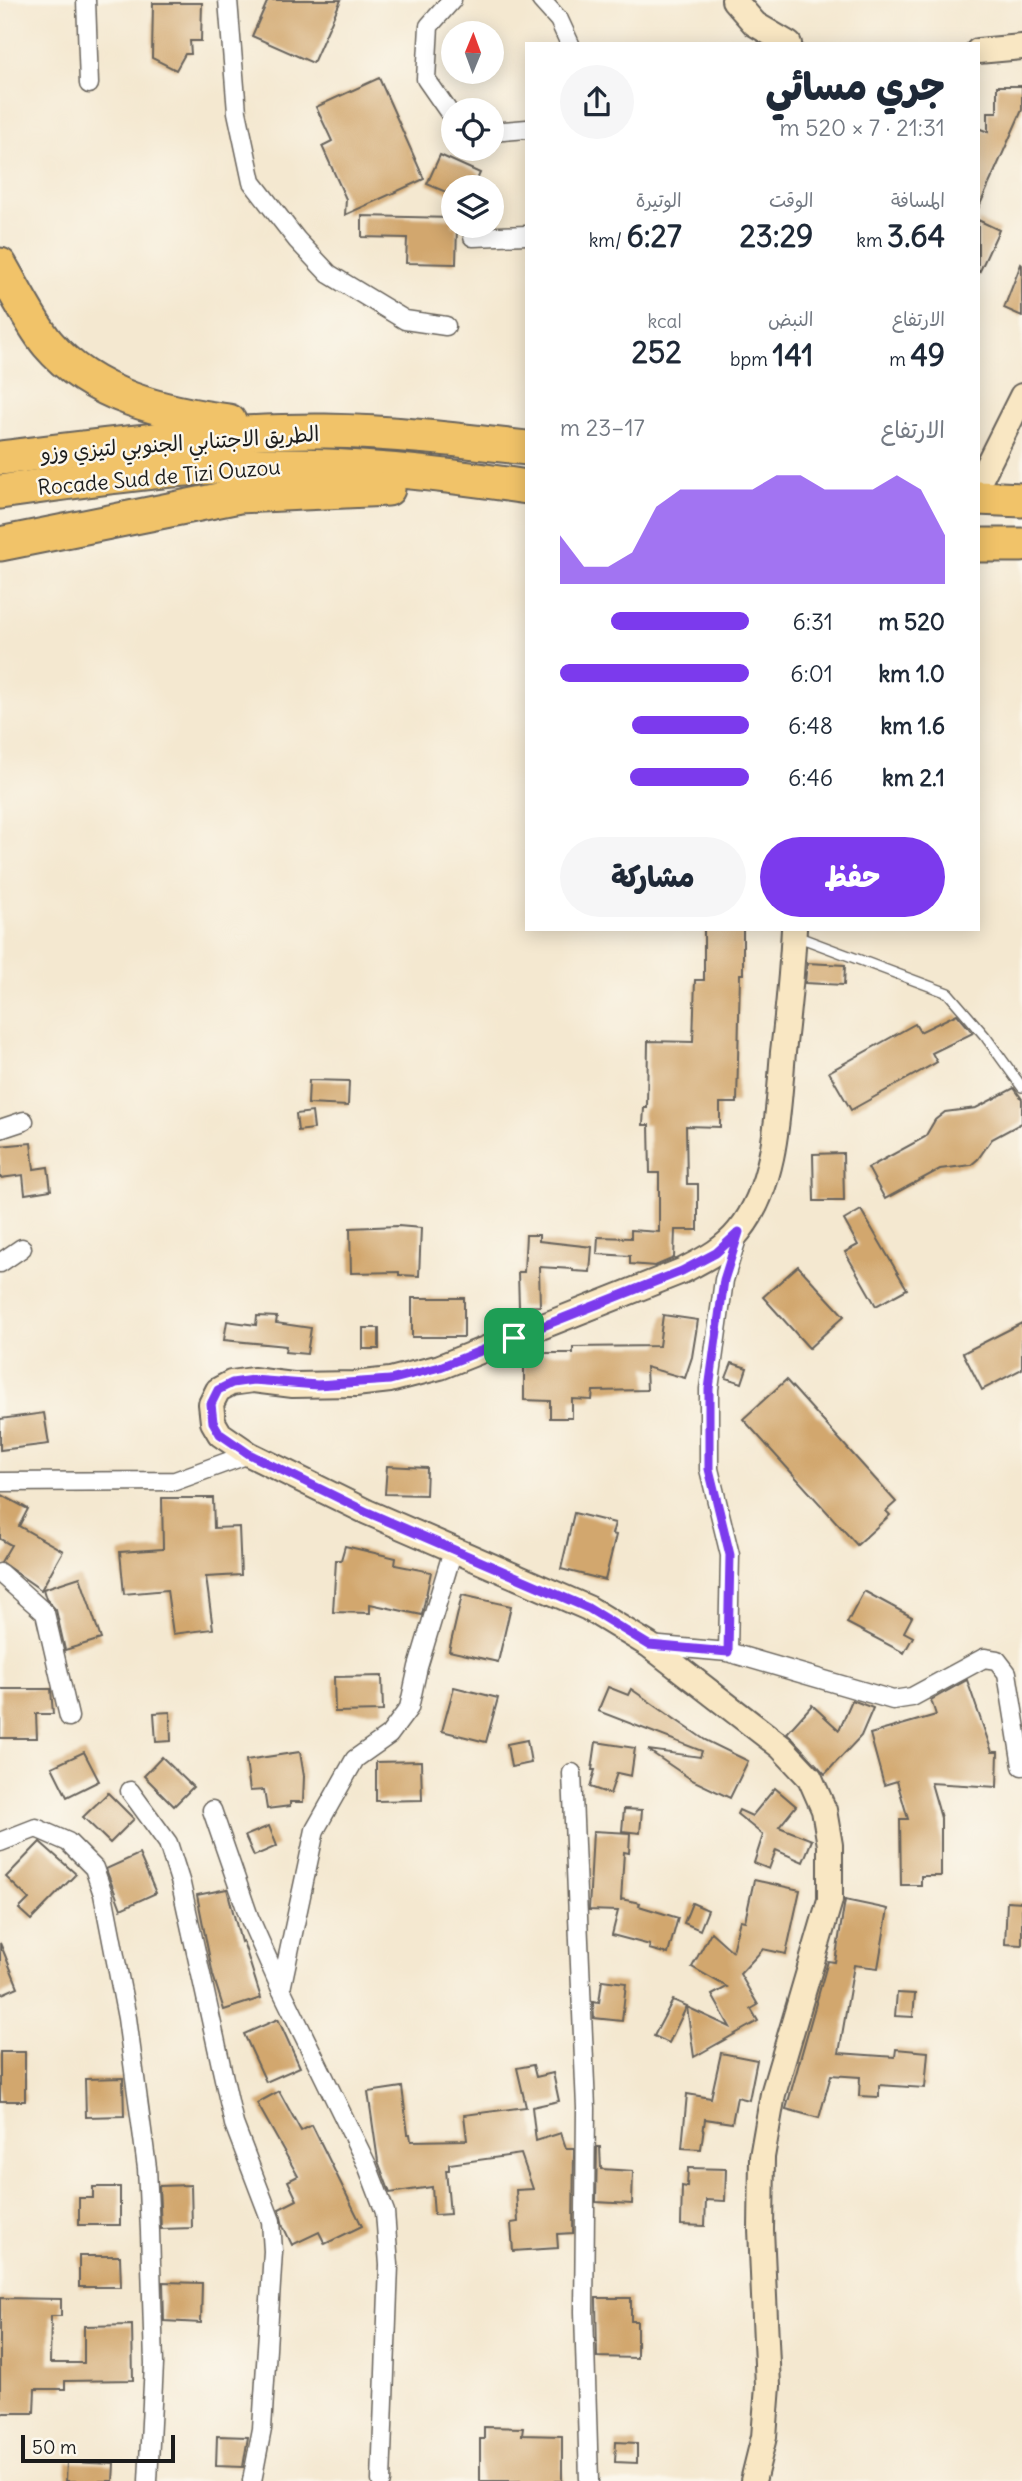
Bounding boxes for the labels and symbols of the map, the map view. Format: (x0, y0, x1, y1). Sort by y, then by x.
north arrow (441, 21, 504, 84)
street label: الطريق الاجتنابي الجنوبي لتيزي وزو (39, 420, 321, 472)
street label: Rocade Sud de Tizi Ouzou (36, 453, 282, 501)
pin (484, 1308, 544, 1368)
scale bar (21, 2432, 175, 2464)

